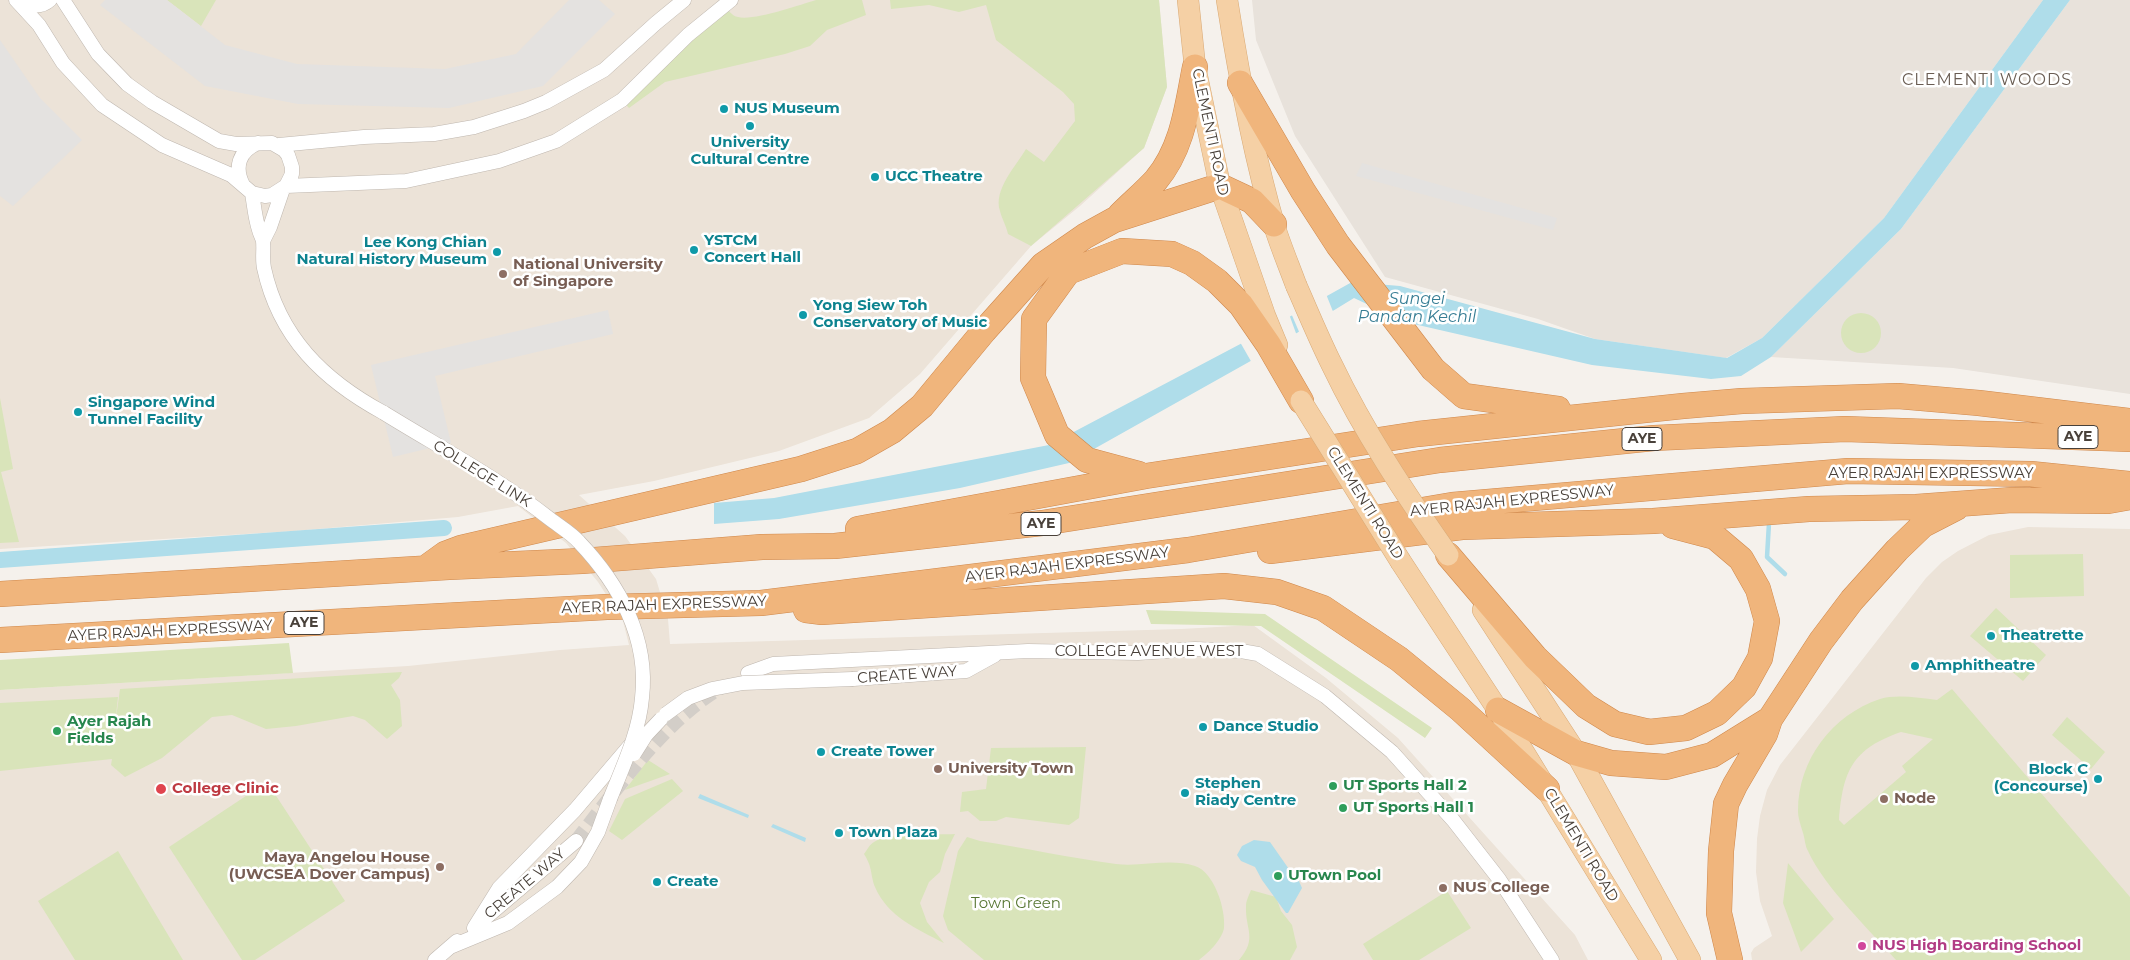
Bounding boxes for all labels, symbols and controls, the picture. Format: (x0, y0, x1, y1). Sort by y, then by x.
street label: CLEMENTI ROAD (1188, 67, 1232, 197)
district label: CLEMENTI WOODS (1900, 70, 2074, 90)
place label: NUS Museum (734, 100, 840, 118)
marker: NUS Museum (718, 103, 730, 115)
marker: University Cultural Centre (744, 120, 756, 132)
place label: University Cultural Centre (691, 134, 809, 169)
place label: UCC Theatre (885, 168, 983, 186)
marker: UCC Theatre (869, 171, 881, 183)
place label: YSTCM Concert Hall (704, 232, 801, 267)
place label: Lee Kong Chian Natural History Museum (296, 234, 487, 269)
marker: YSTCM Concert Hall (688, 244, 700, 256)
marker: Lee Kong Chian Natural History Museum (491, 246, 503, 258)
place label: National University of Singapore (513, 256, 663, 291)
marker: National University of Singapore (497, 268, 509, 280)
water label: Sungei Pandan Kechil (1358, 289, 1476, 327)
place label: Yong Siew Toh Conservatory of Music (813, 297, 987, 332)
marker: Yong Siew Toh Conservatory of Music (797, 309, 809, 321)
place label: Singapore Wind Tunnel Facility (88, 394, 215, 429)
marker: Singapore Wind Tunnel Facility (72, 406, 84, 418)
road number: AYE (2058, 426, 2098, 448)
road number: AYE (1622, 428, 1662, 450)
street label: COLLEGE LINK (430, 437, 534, 511)
street label: CLEMENTI ROAD (1323, 443, 1407, 563)
street label: AYER RAJAH EXPRESSWAY (1828, 465, 2034, 483)
street label: AYER RAJAH EXPRESSWAY (1409, 481, 1615, 521)
road number: AYE (1021, 512, 1061, 536)
street label: AYER RAJAH EXPRESSWAY (964, 544, 1170, 586)
street label: AYER RAJAH EXPRESSWAY (561, 592, 767, 618)
road number: AYE (284, 612, 324, 634)
street label: AYER RAJAH EXPRESSWAY (67, 617, 273, 645)
place label: Theatrette (2001, 627, 2084, 645)
marker: Theatrette (1985, 630, 1997, 642)
street label: COLLEGE AVENUE WEST (1055, 643, 1243, 661)
place label: Amphitheatre (1925, 657, 2035, 675)
marker: Amphitheatre (1909, 660, 1921, 672)
street label: CREATE WAY (856, 663, 958, 687)
place label: Ayer Rajah Fields (67, 713, 151, 748)
place label: Dance Studio (1213, 718, 1319, 736)
marker: Dance Studio (1197, 721, 1209, 733)
marker: Ayer Rajah Fields (51, 725, 63, 737)
place label: Create Tower (831, 743, 934, 761)
marker: Create Tower (815, 746, 827, 758)
place label: University Town (948, 760, 1074, 778)
place label: Block C (Concourse) (1994, 761, 2088, 796)
marker: University Town (932, 763, 944, 775)
marker: Block C (Concourse) (2092, 773, 2104, 785)
place label: Stephen Riady Centre (1195, 775, 1296, 810)
place label: UT Sports Hall 2 (1343, 777, 1467, 795)
place label: College Clinic (172, 780, 279, 798)
marker: UT Sports Hall 2 (1327, 780, 1339, 792)
marker: College Clinic (154, 782, 168, 796)
street label: CLEMENTI ROAD (1540, 785, 1622, 905)
marker: Stephen Riady Centre (1179, 787, 1191, 799)
place label: Node (1894, 790, 1936, 808)
marker: Node (1878, 793, 1890, 805)
place label: UT Sports Hall 1 (1353, 799, 1474, 817)
marker: UT Sports Hall 1 (1337, 802, 1349, 814)
place label: Town Plaza (849, 824, 938, 842)
marker: Town Plaza (833, 827, 845, 839)
street label: CREATE WAY (481, 845, 569, 923)
place label: Maya Angelou House (UWCSEA Dover Campus) (229, 849, 430, 884)
marker: Maya Angelou House (UWCSEA Dover Campus) (434, 861, 446, 873)
place label: UTown Pool (1288, 867, 1381, 885)
marker: UTown Pool (1272, 870, 1284, 882)
place label: Create (667, 873, 718, 891)
marker: Create (651, 876, 663, 888)
place label: NUS College (1453, 879, 1550, 897)
marker: NUS College (1437, 882, 1449, 894)
park label: Town Green (971, 895, 1061, 913)
place label: NUS High Boarding School (1872, 937, 2081, 955)
marker: NUS High Boarding School (1856, 940, 1868, 952)

